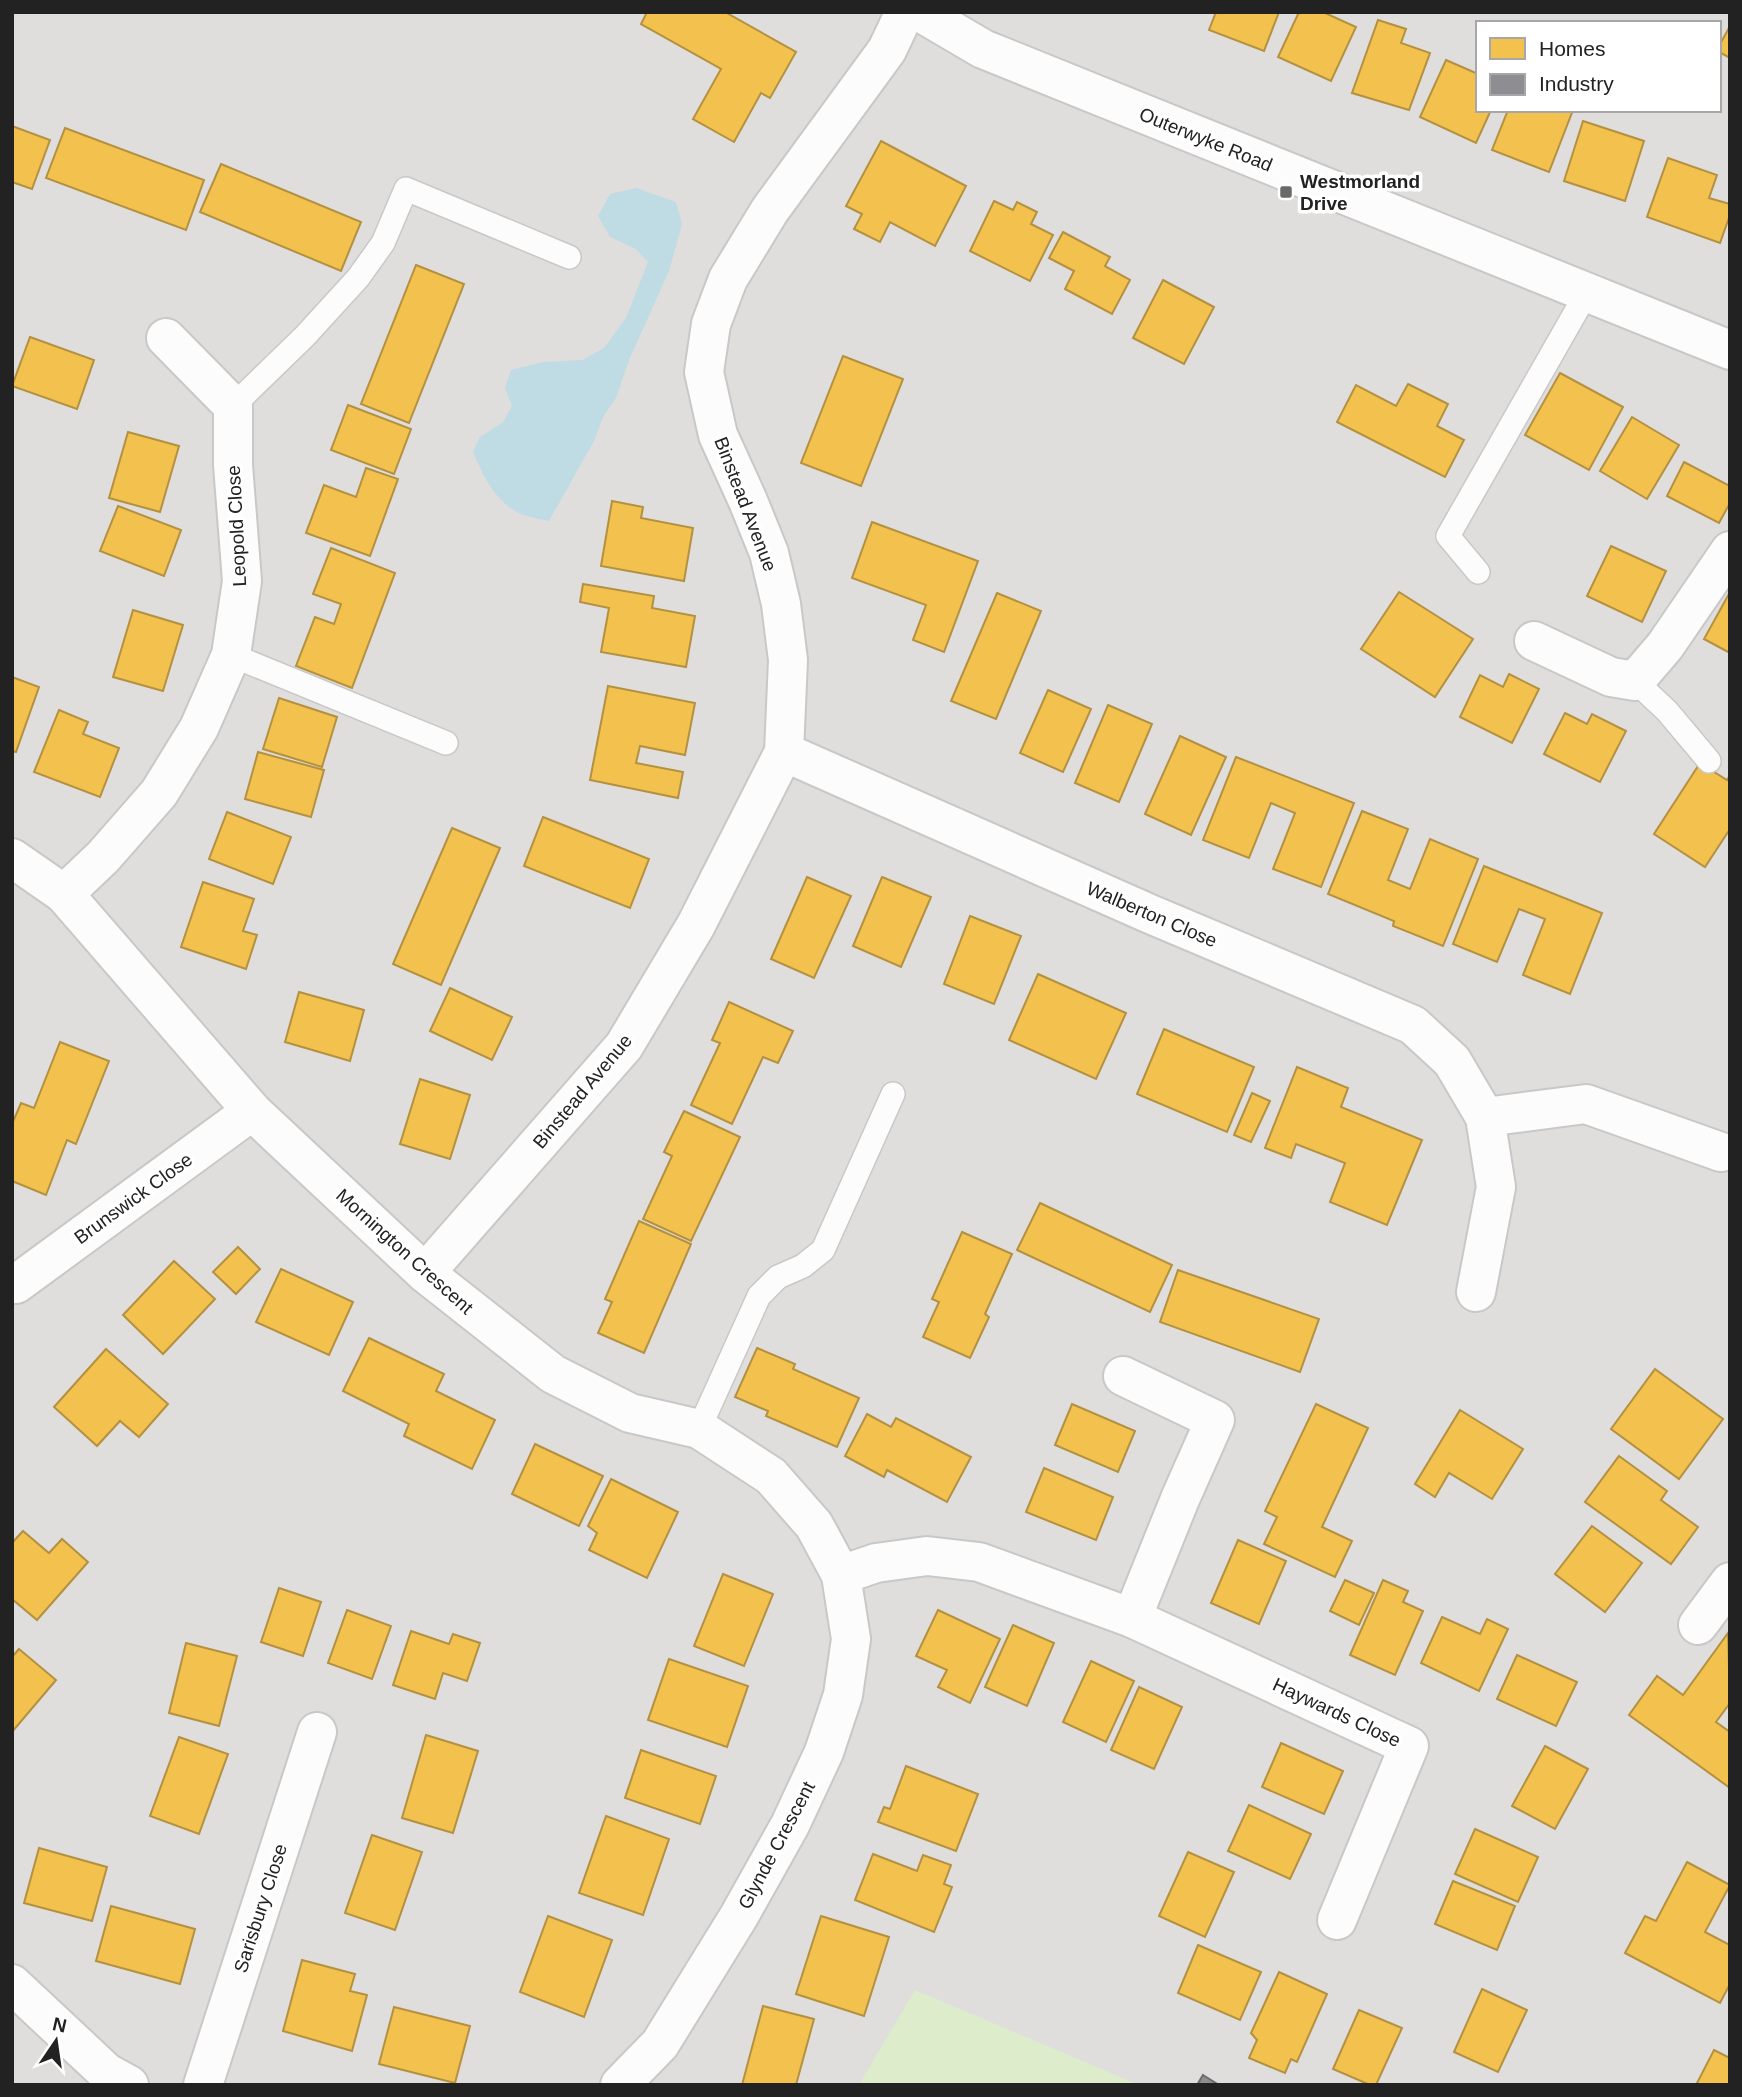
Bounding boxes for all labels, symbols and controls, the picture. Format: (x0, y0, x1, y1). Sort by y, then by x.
legend (1476, 21, 1721, 112)
text: Homes (1539, 37, 1606, 60)
text: Industry (1539, 72, 1614, 95)
street label: Outerwyke Road (1136, 103, 1275, 176)
place label: Westmorland Drive (1300, 171, 1420, 214)
marker: Westmorland Drive (1278, 184, 1294, 200)
street label: Binstead Avenue (710, 434, 781, 574)
street label: Leopold Close (223, 465, 250, 587)
street label: Walberton Close (1083, 877, 1220, 951)
street label: Binstead Avenue (529, 1030, 636, 1153)
street label: Brunswick Close (70, 1149, 196, 1248)
street label: Mornington Crescent (332, 1185, 478, 1319)
street label: Haywards Close (1270, 1674, 1404, 1751)
street label: Glynde Crescent (734, 1777, 819, 1913)
street label: Sarisbury Close (230, 1841, 291, 1975)
north arrow (21, 2006, 91, 2076)
text: N (51, 2013, 69, 2037)

